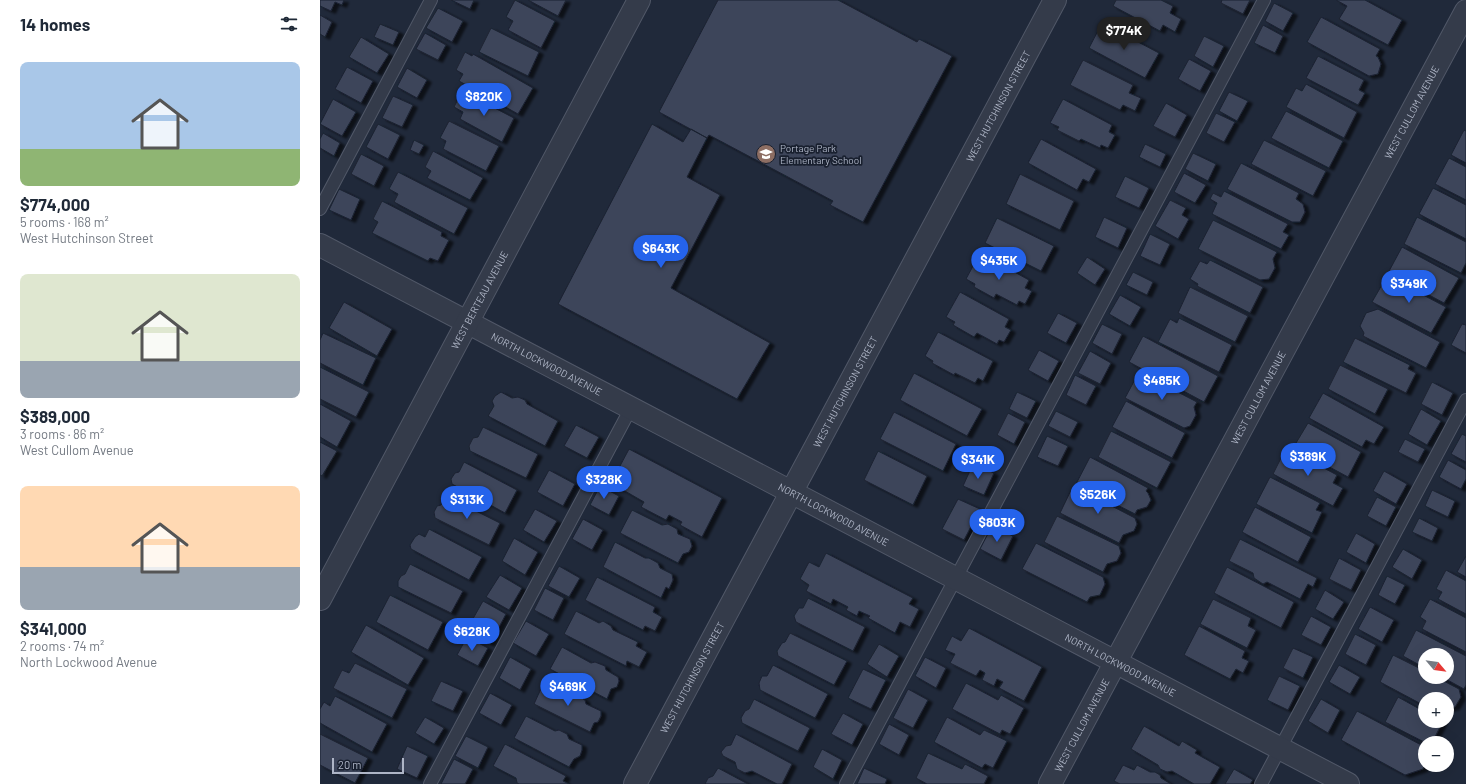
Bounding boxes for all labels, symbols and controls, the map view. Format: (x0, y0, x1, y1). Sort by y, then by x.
icon: filters (278, 13, 300, 35)
text: 14 homes (20, 14, 90, 34)
pin: $774K (1096, 17, 1152, 51)
text: $774K (1106, 22, 1142, 38)
street label: WEST HUTCHINSON STREET (963, 48, 1033, 164)
street label: WEST CULLOM AVENUE (1382, 63, 1442, 161)
pin: $820K (456, 83, 512, 117)
icon: home (124, 88, 196, 160)
text: $820K (465, 88, 503, 104)
place label: Portage Park Elementary School (780, 142, 861, 166)
school or university icon: Portage Park Elementary School (755, 143, 777, 165)
text: $774,000 (20, 194, 90, 214)
text: 5 rooms · 168 m² (20, 214, 109, 230)
text: West Hutchinson Street (20, 230, 154, 246)
pin: $643K (633, 235, 689, 269)
text: $643K (642, 240, 680, 256)
pin: $435K (971, 247, 1027, 281)
street label: WEST BERTEAU AVENUE (448, 249, 510, 351)
text: $435K (980, 252, 1018, 268)
pin: $349K (1381, 270, 1437, 304)
text: $349K (1390, 275, 1428, 291)
icon: home (124, 300, 196, 372)
street label: NORTH LOCKWOOD AVENUE (489, 330, 604, 398)
street label: WEST HUTCHINSON STREET (810, 334, 880, 449)
street label: WEST CULLOM AVENUE (1228, 349, 1288, 446)
pin: $485K (1134, 367, 1190, 401)
text: $485K (1143, 372, 1181, 388)
text: $389,000 (20, 406, 90, 426)
text: 3 rooms · 86 m² (20, 426, 104, 442)
text: West Cullom Avenue (20, 442, 134, 458)
pin: $389K (1280, 443, 1336, 477)
pin: $341K (950, 446, 1006, 480)
text: $389K (1290, 448, 1326, 464)
text: $341K (961, 451, 995, 467)
pin: $328K (576, 466, 632, 500)
text: $328K (586, 471, 622, 487)
street label: NORTH LOCKWOOD AVENUE (776, 480, 891, 548)
pin: $526K (1070, 481, 1126, 515)
pin: $313K (439, 486, 495, 520)
text: $526K (1080, 486, 1116, 502)
text: $313K (450, 491, 484, 507)
pin: $803K (969, 509, 1025, 543)
icon: home (124, 512, 196, 584)
text: $803K (978, 514, 1016, 530)
text: $341,000 (20, 618, 87, 638)
pin: $628K (444, 618, 500, 652)
street label: WEST HUTCHINSON STREET (657, 619, 727, 735)
text: $628K (454, 623, 490, 639)
street label: NORTH LOCKWOOD AVENUE (1063, 631, 1178, 699)
text: 2 rooms · 74 m² (20, 638, 104, 654)
north arrow (1418, 648, 1454, 684)
map controls (1418, 648, 1454, 772)
text: North Lockwood Avenue (20, 654, 157, 670)
pin: $469K (540, 673, 596, 707)
street label: WEST CULLOM AVENUE (1052, 676, 1112, 774)
text: $469K (549, 678, 587, 694)
button: + (1418, 692, 1454, 728)
button: − (1418, 736, 1454, 772)
scale bar (332, 756, 404, 775)
text: 20 m (338, 758, 361, 771)

